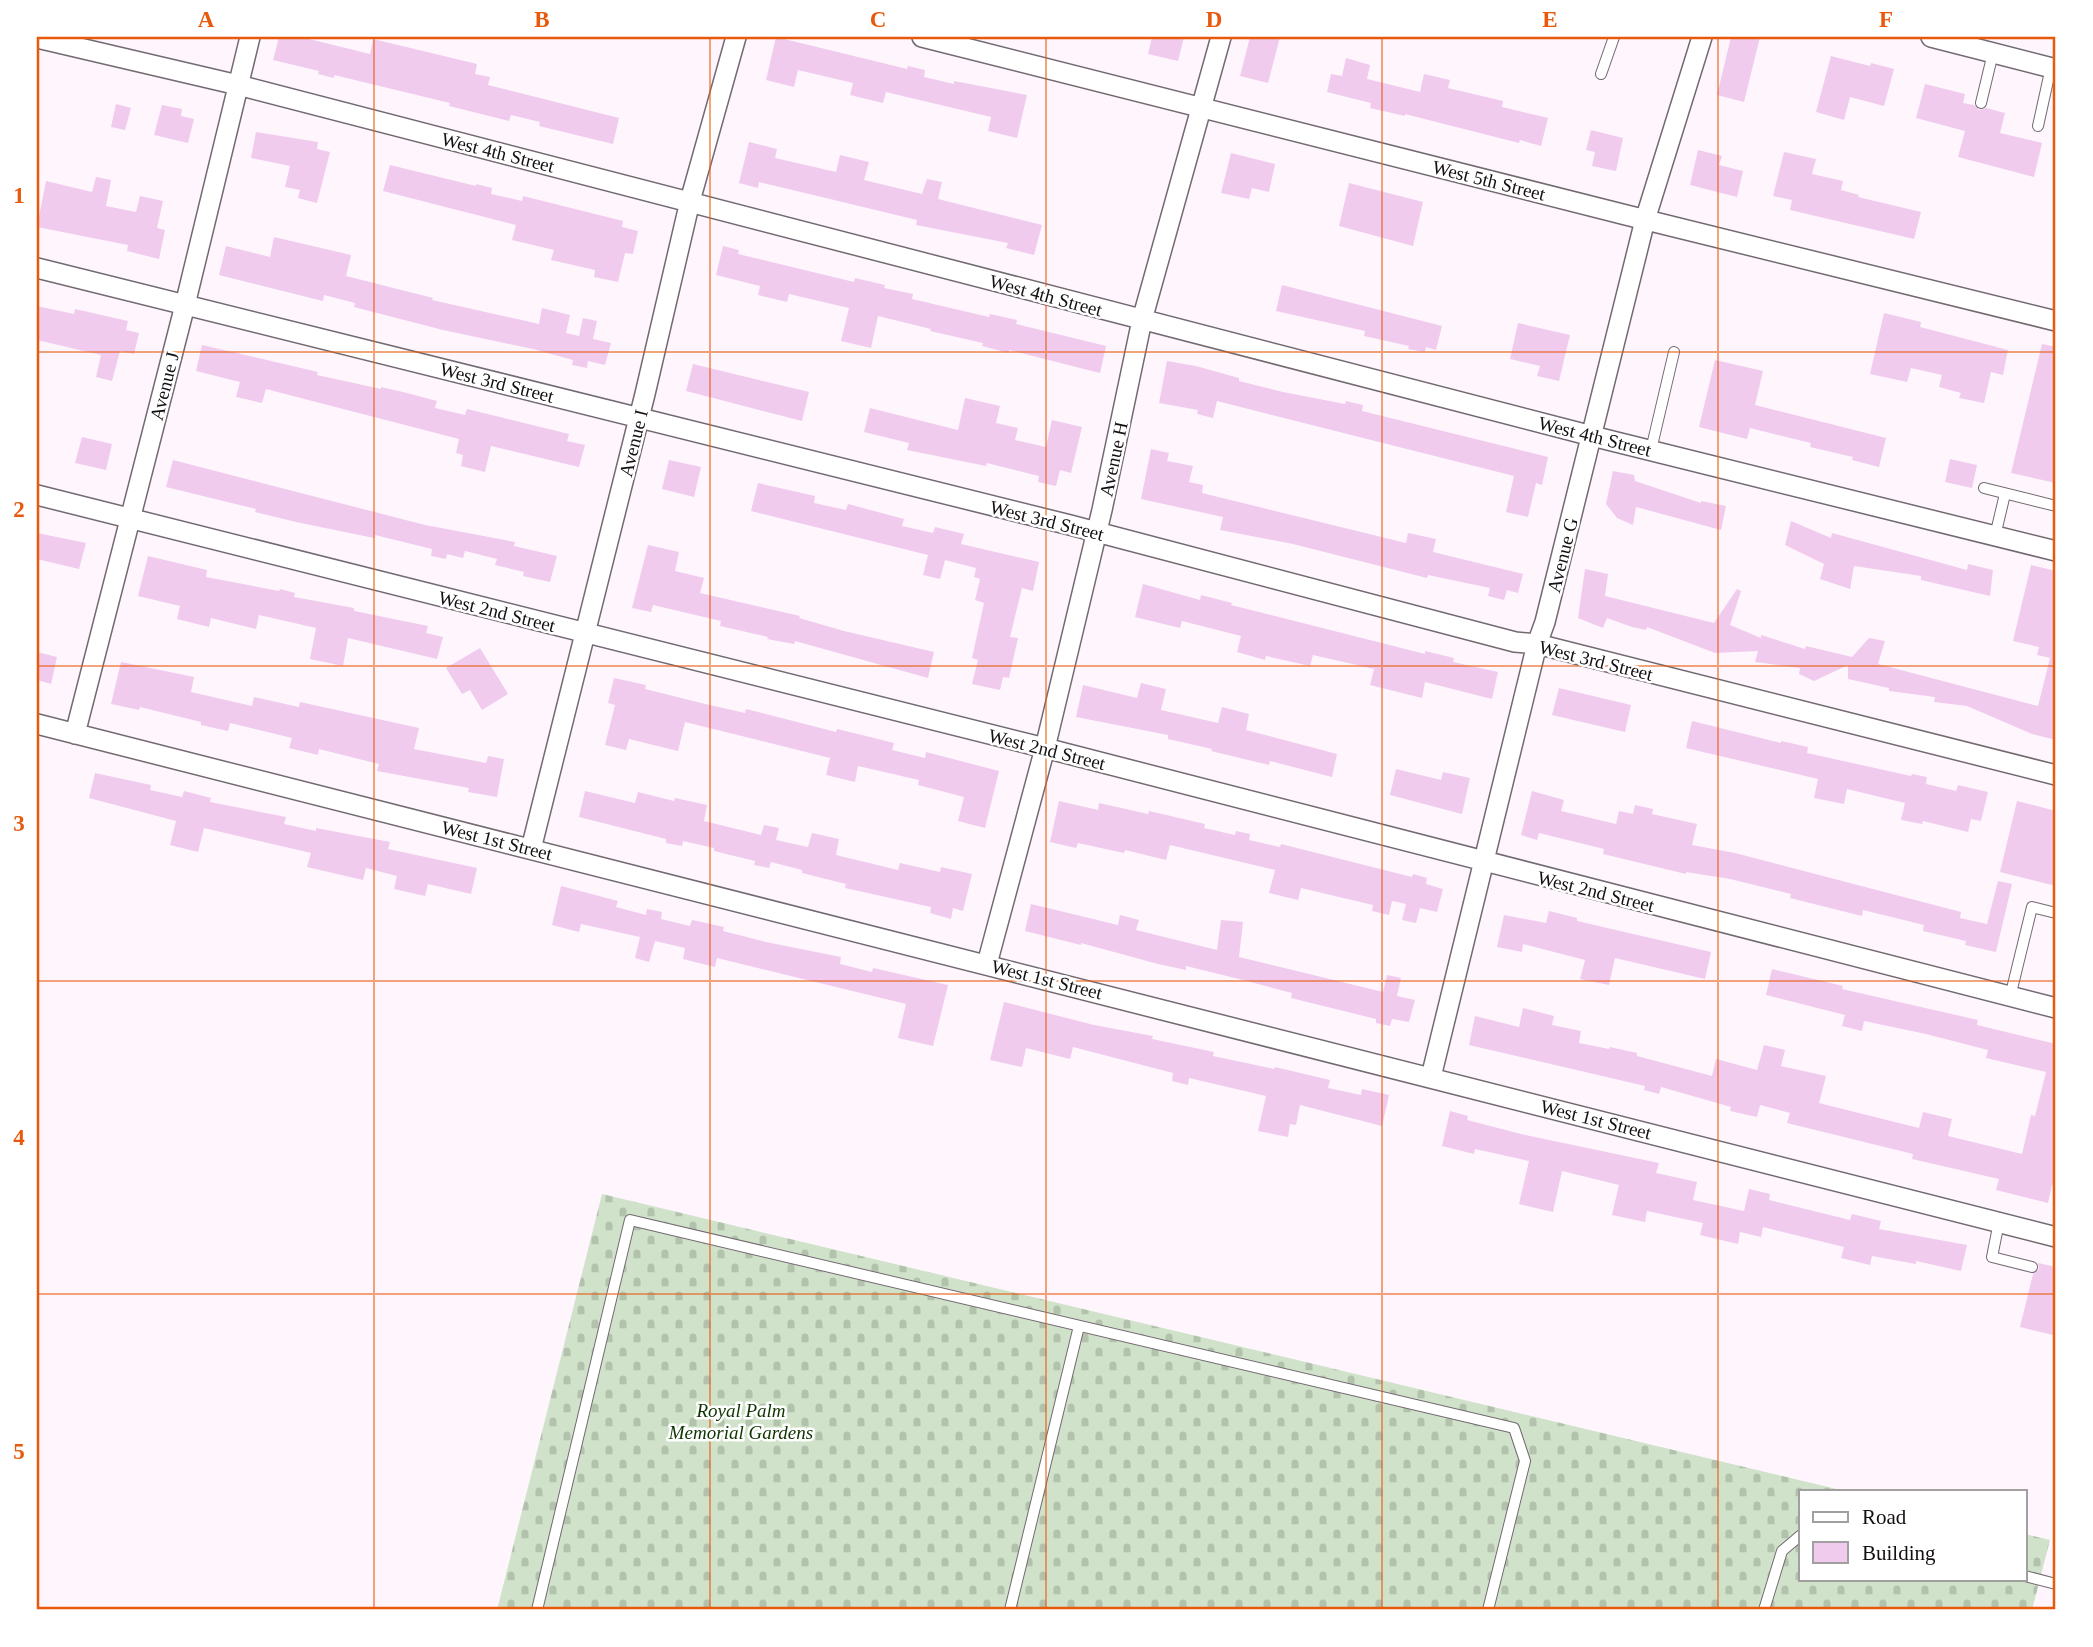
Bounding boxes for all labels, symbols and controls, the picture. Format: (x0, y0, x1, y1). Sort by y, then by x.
text: A (198, 7, 215, 32)
text: B (534, 7, 550, 32)
text: C (870, 7, 886, 32)
text: D (1206, 7, 1222, 32)
text: E (1542, 7, 1558, 32)
text: F (1879, 7, 1893, 32)
street label: West 4th Street (439, 128, 557, 177)
street label: West 5th Street (1430, 156, 1548, 205)
text: 1 (13, 183, 25, 208)
street label: West 4th Street (987, 270, 1105, 321)
street label: Avenue J (146, 350, 183, 423)
street label: West 3rd Street (438, 358, 557, 407)
street label: Avenue I (615, 407, 652, 479)
street label: West 4th Street (1536, 412, 1654, 461)
street label: Avenue H (1095, 419, 1132, 499)
street label: West 3rd Street (988, 496, 1107, 545)
text: 2 (13, 497, 25, 522)
street label: Avenue G (1543, 515, 1582, 595)
street label: West 2nd Street (436, 587, 558, 636)
street label: West 3rd Street (1537, 636, 1656, 685)
street label: West 2nd Street (986, 725, 1108, 774)
text: 3 (13, 811, 25, 836)
street label: West 1st Street (439, 817, 555, 865)
street label: West 2nd Street (1535, 867, 1657, 916)
street label: West 1st Street (989, 956, 1105, 1004)
street label: West 1st Street (1538, 1096, 1654, 1144)
text: 4 (13, 1125, 25, 1150)
park label: Royal Palm Memorial Gardens (668, 1400, 813, 1443)
text: 5 (13, 1439, 25, 1464)
legend (1799, 1490, 2026, 1580)
text: Road (1862, 1505, 1907, 1529)
text: Building (1862, 1541, 1936, 1565)

